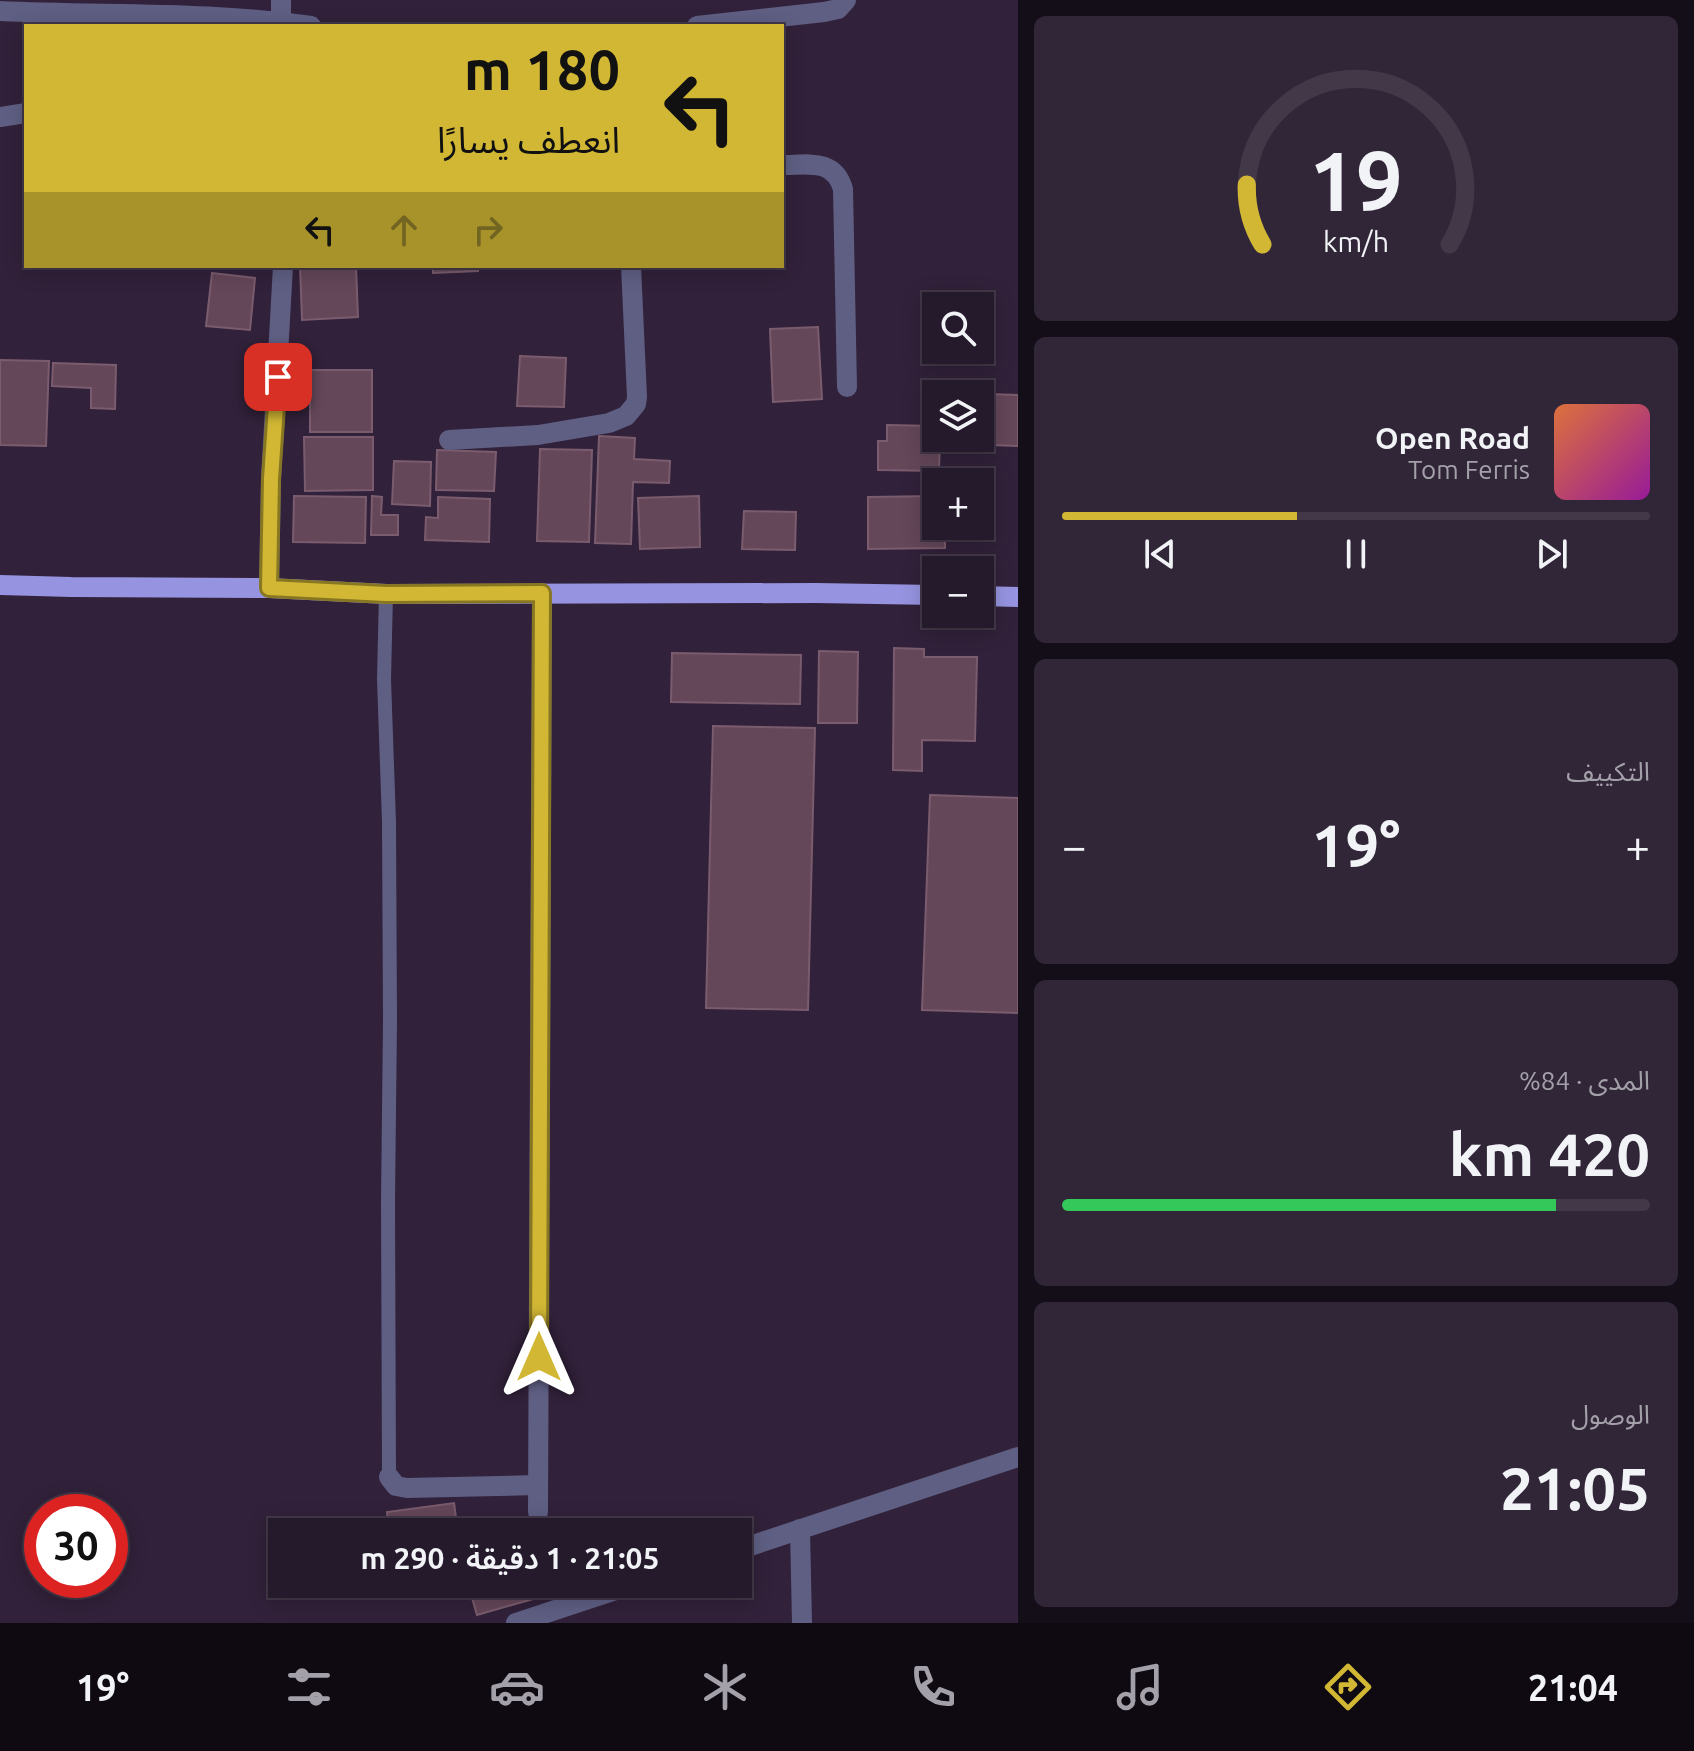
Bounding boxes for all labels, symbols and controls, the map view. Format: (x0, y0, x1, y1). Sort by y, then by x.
text: 180 m (464, 38, 620, 101)
icon: left (648, 56, 752, 160)
text: انعطف يسارًا (437, 119, 620, 160)
text: 19 (1309, 132, 1403, 226)
icon: left (298, 208, 342, 252)
icon: ahead (382, 208, 426, 252)
icon: right (466, 208, 510, 252)
text: km/h (1323, 225, 1389, 257)
map controls (922, 292, 994, 628)
button: search (922, 292, 994, 364)
pin (244, 343, 312, 411)
icon: arrive (256, 355, 300, 399)
button: layers (922, 380, 994, 452)
text: Open Road (1375, 421, 1530, 455)
text: Tom Ferris (1408, 455, 1530, 484)
button: + (922, 468, 994, 540)
icon: previous (1138, 532, 1182, 576)
icon: pause (1334, 532, 1378, 576)
icon: next (1530, 532, 1574, 576)
button: − (922, 556, 994, 628)
text: التكييف (1566, 757, 1650, 786)
text: 19° (1312, 811, 1400, 878)
text: − (1062, 821, 1087, 870)
text: + (1625, 821, 1650, 870)
text: المدى · 84% (1519, 1066, 1650, 1095)
text: 420 km (1449, 1120, 1650, 1187)
position arrow (497, 1315, 581, 1399)
text: الوصول (1571, 1400, 1650, 1429)
text: 21:05 (1500, 1454, 1650, 1521)
speed limit sign: 30 (24, 1494, 128, 1598)
text: 21:05 · 1 دقيقة · 290 m (361, 1541, 659, 1575)
icon: filters (281, 1659, 337, 1715)
icon: car (489, 1659, 545, 1715)
icon: climate (697, 1659, 753, 1715)
icon: phone (905, 1659, 961, 1715)
icon: music (1112, 1659, 1168, 1715)
icon: directions (1320, 1659, 1376, 1715)
text: 19° (76, 1667, 129, 1708)
text: 21:04 (1528, 1667, 1618, 1708)

